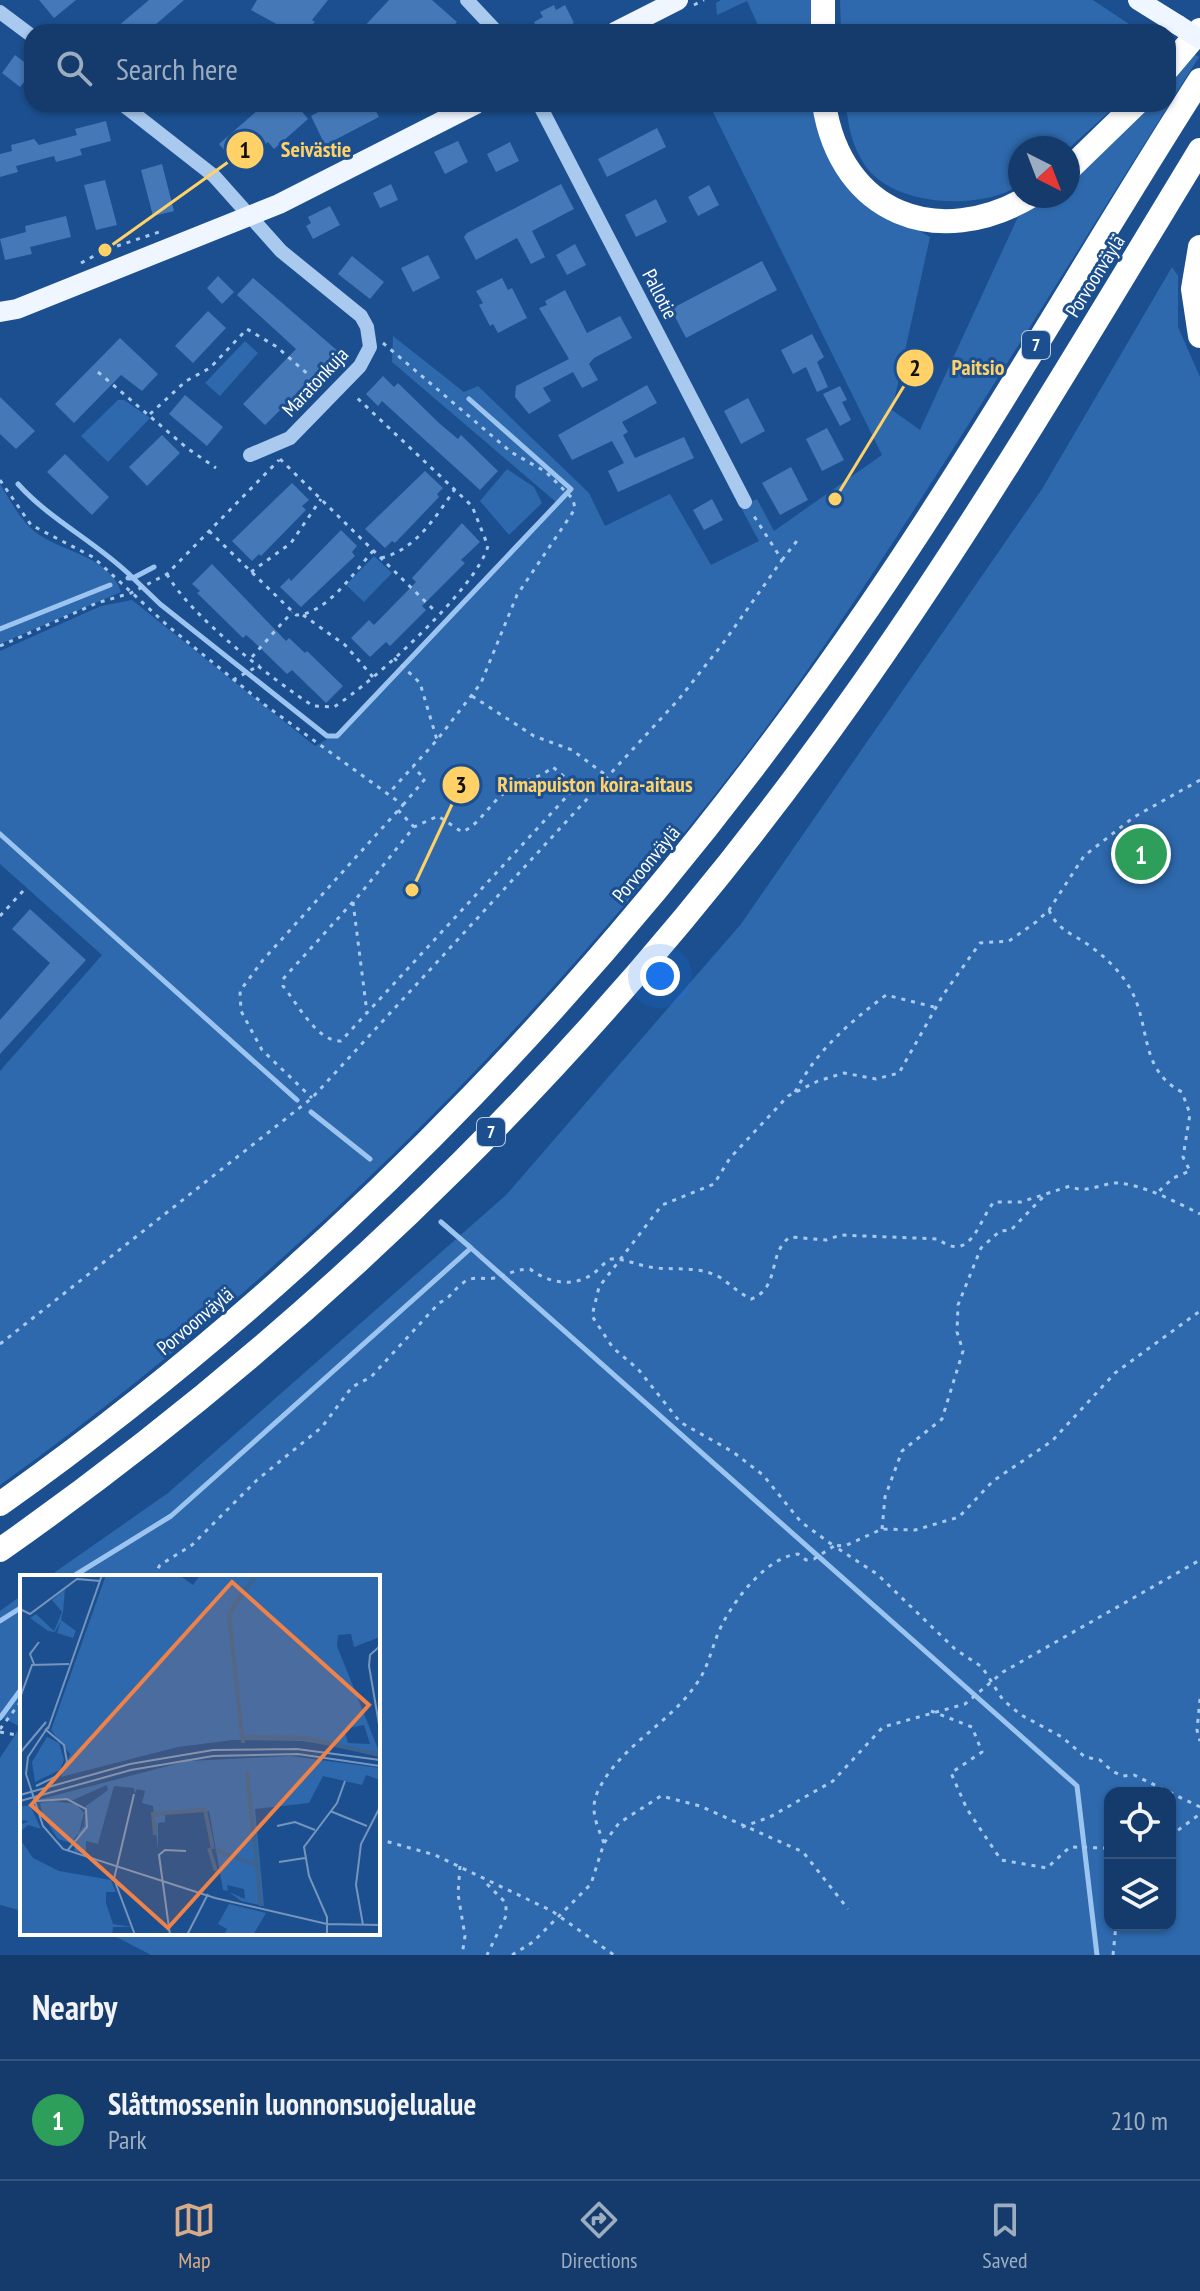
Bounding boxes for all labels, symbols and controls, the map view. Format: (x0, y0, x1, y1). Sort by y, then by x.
search box (24, 24, 1176, 112)
icon: search (52, 46, 96, 90)
text: Search here (116, 49, 238, 88)
callout: Seivästie (225, 127, 367, 173)
text: 1 (239, 134, 251, 165)
text: Seivästie (281, 135, 351, 163)
north arrow (1008, 136, 1080, 208)
street label: Porvoonväylä (1060, 230, 1130, 322)
street label: Pallotie (636, 265, 684, 323)
road number: 7 (1022, 331, 1050, 359)
street label: Maratonkuja (276, 342, 354, 422)
callout: Paitsio (895, 345, 1020, 391)
text: 2 (909, 352, 921, 383)
text: Paitsio (952, 353, 1005, 381)
callout: Rimapuiston koira-aitaus (441, 762, 708, 808)
text: 3 (455, 769, 467, 800)
text: Rimapuiston koira-aitaus (497, 770, 693, 798)
street label: Porvoonväylä (606, 820, 686, 908)
pin: 1 (1115, 824, 1167, 884)
your location (640, 956, 680, 996)
road number: 7 (477, 1118, 505, 1146)
street label: Porvoonväylä (151, 1281, 239, 1361)
inset map (20, 1575, 380, 1935)
map controls (1104, 1787, 1176, 1931)
button: locate (1104, 1787, 1176, 1859)
button: layers (1104, 1859, 1176, 1931)
text: Nearby (32, 1985, 117, 2029)
text: Slåttmossenin luonnonsuojelualue (108, 2084, 476, 2123)
text: 1 (52, 2104, 64, 2137)
text: 210 m (1110, 2104, 1168, 2137)
text: Park (108, 2123, 147, 2156)
tab: Map (172, 2198, 216, 2274)
tab: Directions (561, 2198, 638, 2274)
tab: Saved (982, 2198, 1028, 2274)

